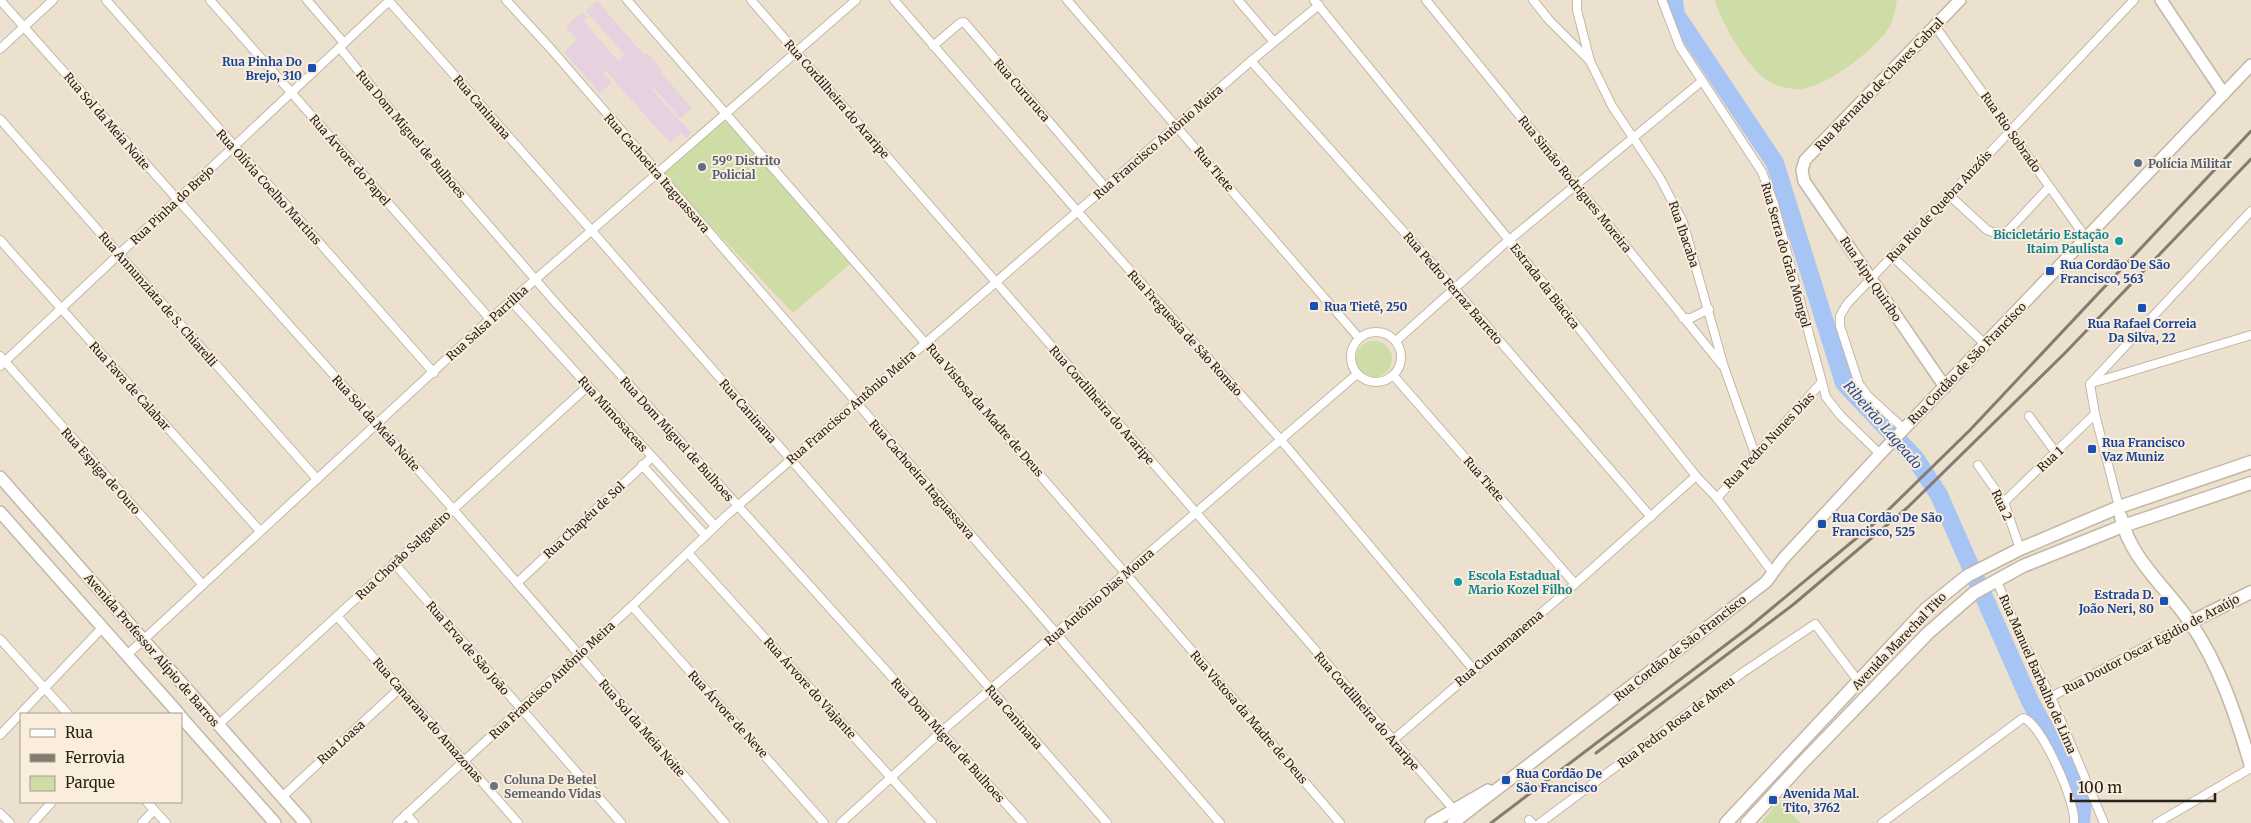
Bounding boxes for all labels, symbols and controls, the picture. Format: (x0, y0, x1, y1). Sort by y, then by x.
street label: Rua Bernardo de Chaves Cabral (1811, 14, 1947, 154)
street label: Rua Cordilheira do Araripe (781, 37, 893, 161)
place label: Rua Pinha Do Brejo, 310 (222, 54, 302, 83)
street label: Rua Cururuca (991, 56, 1054, 125)
marker: Rua Pinha Do Brejo, 310 (306, 62, 318, 74)
street label: Rua Dom Miguel de Bulhoes (353, 67, 469, 201)
street label: Rua Sol da Meia Noite (61, 69, 153, 173)
street label: Rua Caninana (450, 72, 514, 143)
street label: Rua Francisco Antônio Meira (1090, 81, 1226, 202)
street label: Rua Rio Sobrado (1978, 89, 2044, 175)
street label: Rua Cachoeira Itaguassava (601, 110, 713, 236)
street label: Rua Árvore do Papel (306, 111, 394, 209)
street label: Rua Simão Rodrigues Moreira (1515, 113, 1635, 256)
street label: Rua Olívia Coelho Martins (213, 126, 325, 248)
street label: Rua Tiete (1191, 143, 1237, 195)
street label: Rua Rio de Quebra Anzóis (1883, 147, 1995, 265)
place label: 59º Distrito Policial (712, 153, 780, 182)
place label: Polícia Militar (2148, 156, 2232, 171)
marker: Polícia Militar (2132, 157, 2144, 169)
marker: 59º Distrito Policial (696, 161, 708, 173)
street label: Rua Pinha do Brejo (127, 162, 217, 248)
street label: Rua Serra do Grão Mongol (1758, 181, 1814, 330)
street label: Rua Ibacaba (1666, 199, 1703, 270)
place label: Bicicletário Estação Itaim Paulista (1993, 227, 2109, 256)
street label: Rua Annunziata de S. Chiarelli (95, 229, 221, 369)
street label: Rua Pedro Ferraz Barreto (1400, 229, 1506, 347)
street label: Rua Aipu Quiribo (1837, 234, 1905, 324)
marker: Bicicletário Estação Itaim Paulista (2113, 235, 2125, 247)
street label: Estrada da Biacica (1507, 240, 1583, 332)
place label: Rua Cordão De São Francisco, 563 (2060, 257, 2170, 286)
marker: Rua Cordão De São Francisco, 563 (2044, 265, 2056, 277)
street label: Rua Freguesia de São Romão (1124, 267, 1246, 399)
street label: Rua Salsa Parrilha (443, 282, 531, 364)
place label: Rua Tietê, 250 (1324, 299, 1408, 314)
street label: Rua Cordão de São Francisco (1905, 299, 2029, 427)
marker: Rua Tietê, 250 (1308, 300, 1320, 312)
marker: Rua Rafael Correia Da Silva, 22 (2136, 302, 2148, 314)
place label: Rua Rafael Correia Da Silva, 22 (2088, 316, 2197, 345)
street label: Rua Fava de Calabar (86, 339, 174, 434)
street label: Rua Vistosa da Madre de Deus (923, 340, 1047, 480)
street label: Rua Cordilheira do Araripe (1046, 343, 1158, 467)
street label: Rua Francisco Antônio Meira (783, 346, 919, 467)
street label: Rua Sol da Meia Noite (329, 372, 423, 474)
street label: Rua Mimosaceas (575, 373, 651, 455)
street label: Rua Dom Miguel de Bulhoes (617, 374, 737, 504)
street label: Rua Caninana (716, 376, 780, 447)
water label: Ribeirão Lageado (1840, 377, 1926, 473)
street label: Rua Pedro Nunes Dias (1721, 389, 1818, 491)
street label: Rua Cachoeira Itaguassava (866, 416, 978, 542)
street label: Rua Espiga de Ouro (58, 425, 144, 517)
place label: Rua Francisco Vaz Muniz (2101, 435, 2185, 464)
street label: Rua 1 (2034, 443, 2067, 475)
marker: Rua Francisco Vaz Muniz (2086, 443, 2098, 455)
street label: Rua Tiete (1461, 454, 1507, 504)
street label: Rua Chapéu de Sol (540, 478, 628, 562)
street label: Rua 2 (1988, 487, 2016, 523)
street label: Rua Chorão Salgueiro (353, 507, 453, 603)
place label: Rua Cordão De São Francisco, 525 (1832, 510, 1942, 539)
marker: Rua Cordão De São Francisco, 525 (1816, 518, 1828, 530)
street label: Rua Antônio Dias Moura (1041, 545, 1157, 649)
place label: Escola Estadual Mario Kozel Filho (1468, 568, 1573, 597)
street label: Avenida Professor Alípio de Barros (81, 570, 223, 730)
marker: Escola Estadual Mario Kozel Filho (1452, 576, 1464, 588)
place label: Estrada D. João Neri, 80 (2078, 587, 2154, 616)
street label: Avenida Marechal Tito (1848, 589, 1949, 693)
street label: Rua Doutor Oscar Egidio de Araújo (2060, 591, 2242, 697)
street label: Rua Cordão de São Francisco (1611, 592, 1749, 704)
street label: Rua Manuel Barbalho de Lima (1996, 592, 2080, 756)
marker: Estrada D. João Neri, 80 (2158, 595, 2170, 607)
street label: Rua Erva de São João (423, 598, 513, 698)
street label: Rua Curuamanema (1452, 606, 1547, 689)
street label: Rua Francisco Antônio Meira (486, 617, 618, 742)
street label: Rua Árvore do Viajante (761, 634, 859, 742)
street label: Rua Vistosa da Madre de Deus (1187, 647, 1311, 787)
street label: Rua Cordilheira do Araripe (1311, 649, 1423, 773)
street label: Rua Canarana do Amazonas (370, 655, 486, 786)
street label: Rua Árvore de Neve (685, 667, 771, 761)
street label: Rua Pedro Rosa de Abreu (1615, 673, 1738, 771)
street label: Rua Dom Miguel de Bulhoes (888, 675, 1008, 805)
street label: Rua Sol da Meia Noite (596, 676, 688, 780)
street label: Rua Caninana (982, 682, 1046, 753)
legend (20, 713, 182, 803)
street label: Rua Loasa (314, 716, 368, 767)
text: Rua (65, 723, 93, 742)
text: Ferrovia (65, 748, 125, 767)
place label: Rua Cordão De São Francisco (1516, 766, 1602, 795)
scale bar (2071, 770, 2215, 802)
place label: Coluna De Betel Semeando Vidas (504, 772, 601, 801)
text: Parque (65, 773, 115, 792)
marker: Rua Cordão De São Francisco (1500, 774, 1512, 786)
text: 100 m (2078, 778, 2122, 797)
marker: Coluna De Betel Semeando Vidas (488, 780, 500, 792)
place label: Avenida Mal. Tito, 3762 (1782, 786, 1859, 815)
marker: Avenida Mal. Tito, 3762 (1767, 794, 1779, 806)

